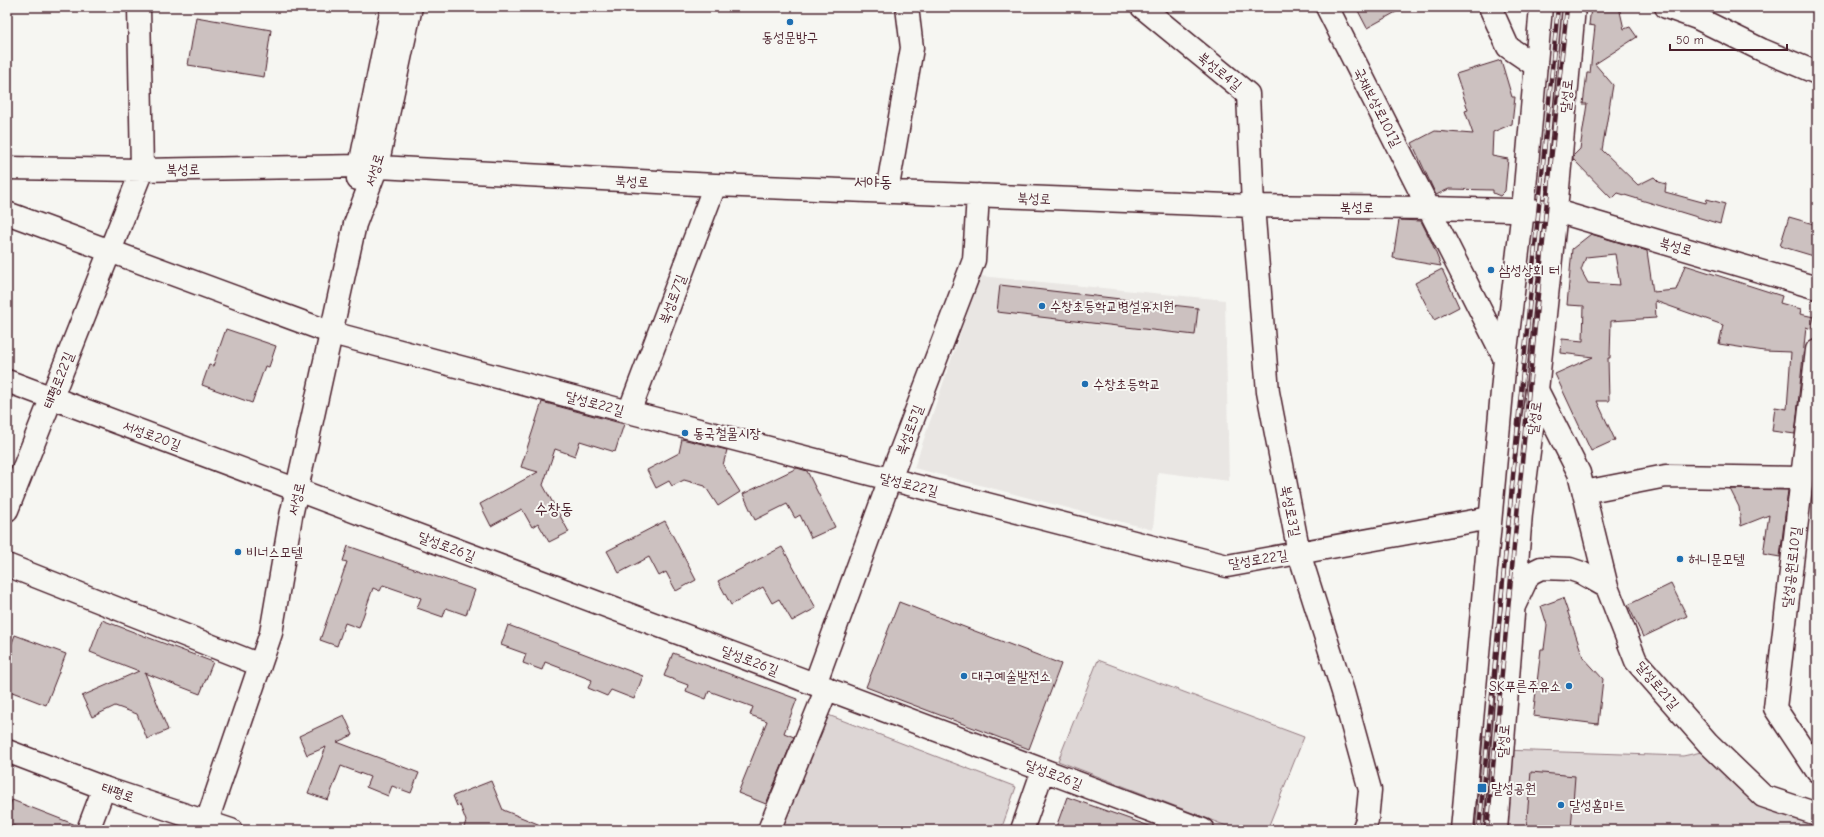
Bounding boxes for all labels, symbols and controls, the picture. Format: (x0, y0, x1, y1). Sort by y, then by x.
marker: 동성문방구 (785, 17, 795, 27)
scale bar (1670, 26, 1787, 52)
place label: 동성문방구 (762, 29, 818, 46)
text: 50 m (1676, 33, 1704, 47)
street label: 북성로4길 (1194, 48, 1246, 95)
street label: 국채보상로101길 (1350, 65, 1405, 151)
street label: 달성로 (1557, 78, 1576, 114)
street label: 서성로 (361, 152, 388, 189)
street label: 북성로 (166, 161, 200, 178)
street label: 북성로 (615, 172, 649, 191)
district label: 서야동 (854, 173, 892, 191)
street label: 북성로 (1017, 189, 1051, 208)
street label: 북성로 (1340, 199, 1374, 216)
street label: 북성로 (1657, 234, 1694, 259)
place label: 삼성상회 터 (1499, 262, 1560, 279)
marker: 삼성상회 터 (1486, 265, 1496, 275)
street label: 북성로7길 (655, 271, 690, 326)
place label: 수창초등학교병설유치원 (1050, 298, 1174, 315)
marker: 수창초등학교병설유치원 (1037, 301, 1047, 311)
street label: 태평로22길 (39, 349, 78, 411)
place label: 수창초등학교 (1093, 376, 1161, 393)
marker: 수창초등학교 (1080, 379, 1090, 389)
street label: 달성로22길 (564, 388, 627, 420)
street label: 달성로 (1524, 400, 1545, 436)
street label: 북성로5길 (892, 402, 927, 458)
street label: 서성로20길 (120, 417, 184, 454)
place label: 동국철물시장 (693, 425, 761, 442)
marker: 동국철물시장 (680, 428, 690, 438)
street label: 달성로22길 (878, 469, 941, 500)
street label: 서성로 (284, 481, 309, 517)
street label: 북성로3길 (1277, 484, 1304, 539)
district label: 수창동 (535, 500, 573, 518)
street label: 달성공원로10길 (1778, 525, 1805, 609)
street label: 달성로26길 (416, 528, 479, 565)
place label: 비너스모텔 (246, 544, 303, 561)
street label: 달성로22길 (1227, 546, 1290, 573)
marker: 비너스모텔 (233, 547, 243, 557)
place label: 허니문모텔 (1688, 551, 1745, 568)
marker: 허니문모텔 (1675, 554, 1685, 564)
street label: 달성로26길 (719, 642, 782, 679)
street label: 달성로21길 (1632, 658, 1683, 714)
place label: 대구예술발전소 (972, 668, 1051, 685)
marker: 대구예술발전소 (959, 671, 969, 681)
place label: SK푸른주유소 (1489, 678, 1561, 695)
marker: SK푸른주유소 (1564, 681, 1574, 691)
street label: 달성로 (1494, 724, 1513, 758)
street label: 달성로26길 (1023, 756, 1086, 793)
street label: 태평로 (99, 779, 137, 806)
place label: 달성공원 (1491, 780, 1536, 797)
marker: 달성공원 (1476, 782, 1488, 794)
place label: 달성홈마트 (1569, 797, 1625, 814)
marker: 달성홈마트 (1556, 800, 1566, 810)

